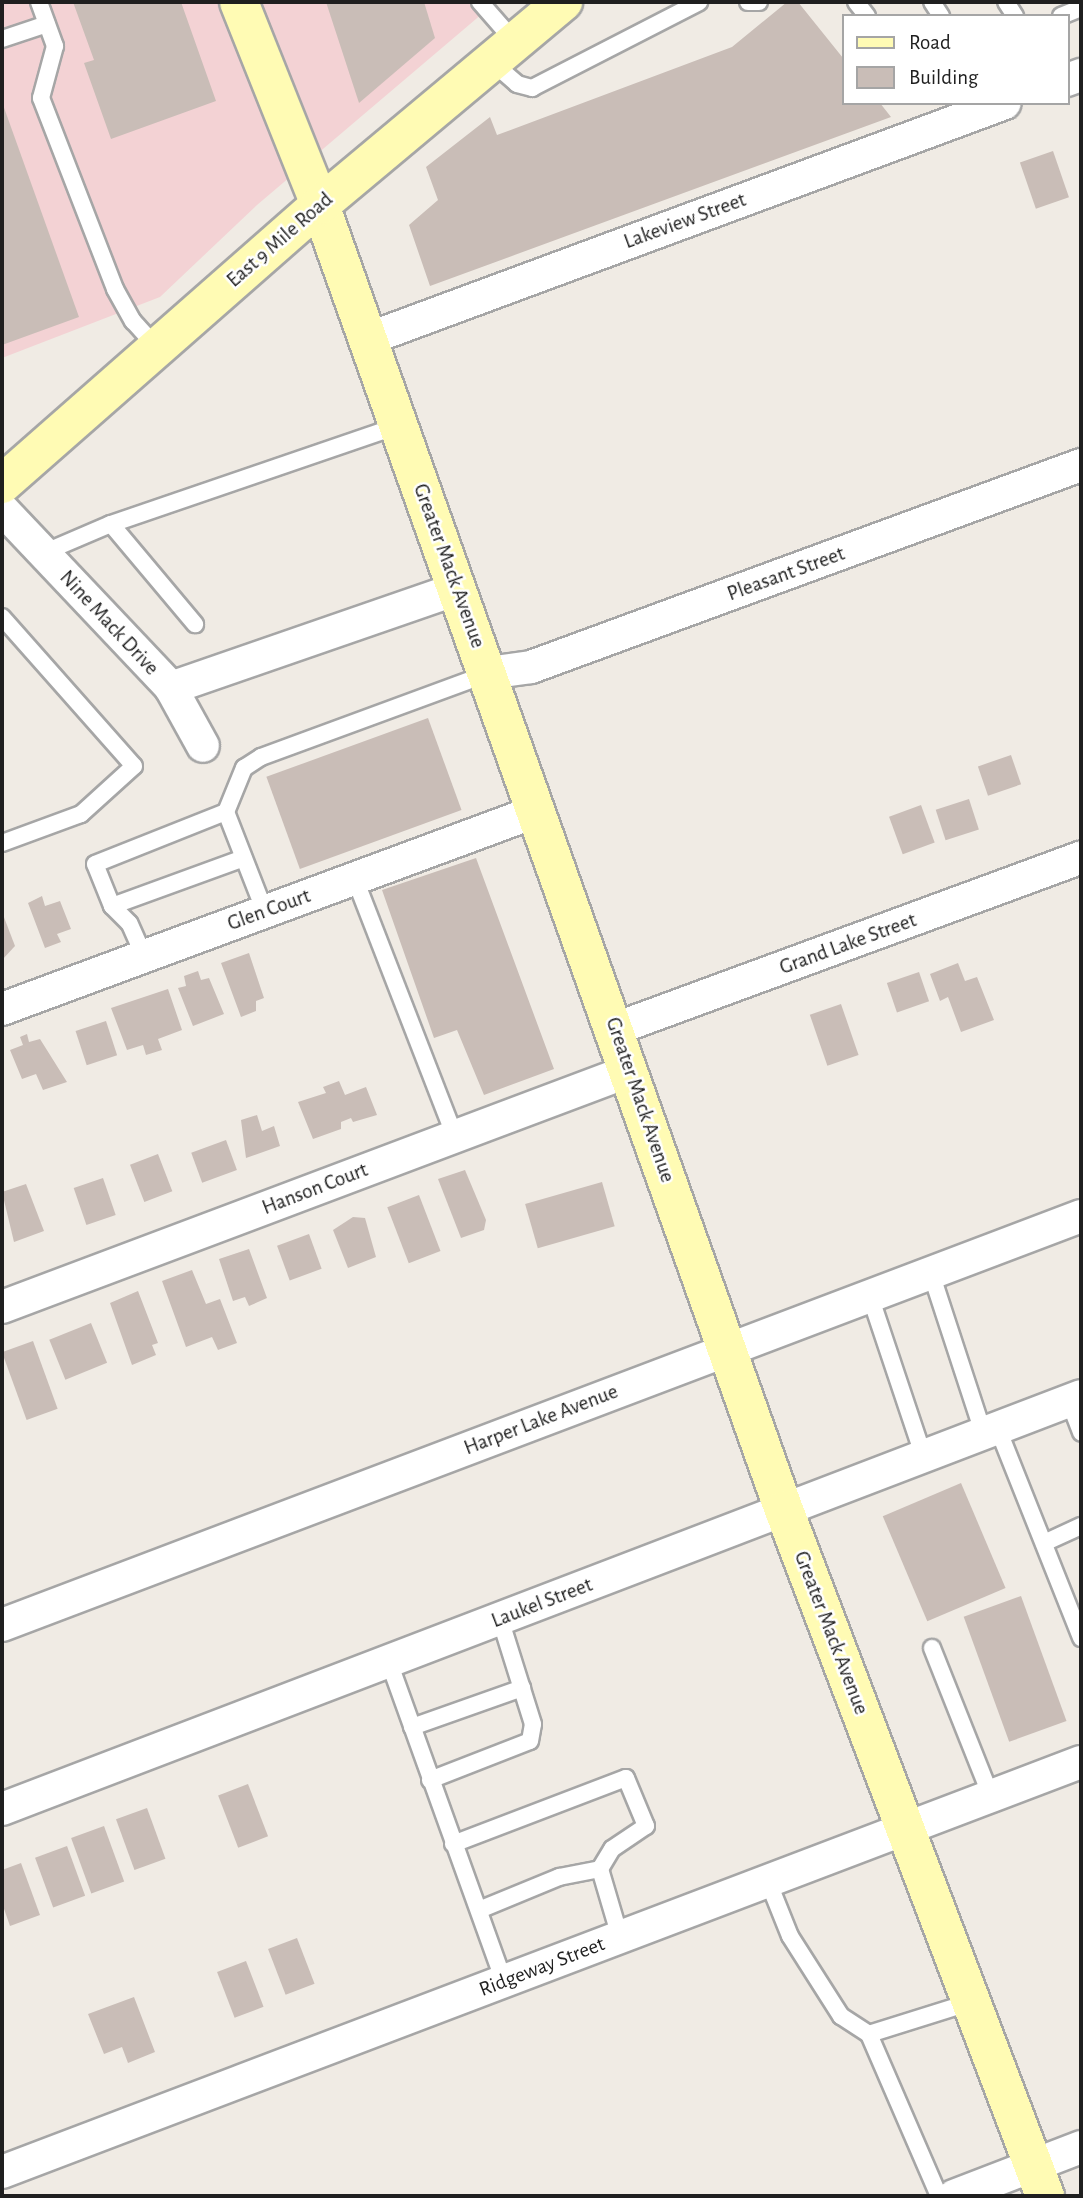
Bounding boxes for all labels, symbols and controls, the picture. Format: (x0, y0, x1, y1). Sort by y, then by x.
legend (842, 14, 1069, 105)
text: Road (909, 32, 951, 53)
text: Building (909, 67, 978, 88)
street label: East 9 Mile Road (222, 187, 338, 293)
street label: Lakeview Street (621, 187, 749, 255)
street label: Greater Mack Avenue (408, 480, 490, 652)
street label: Pleasant Street (724, 541, 848, 607)
street label: Nine Mack Drive (54, 565, 164, 681)
street label: Glen Court (224, 883, 314, 937)
street label: Grand Lake Street (776, 908, 920, 980)
street label: Greater Mack Avenue (600, 1014, 680, 1186)
street label: Hanson Court (259, 1157, 371, 1221)
street label: Harper Lake Avenue (460, 1379, 622, 1461)
street label: Greater Mack Avenue (788, 1548, 874, 1718)
street label: Laukel Street (488, 1572, 596, 1634)
street label: Ridgeway Street (476, 1931, 608, 2003)

